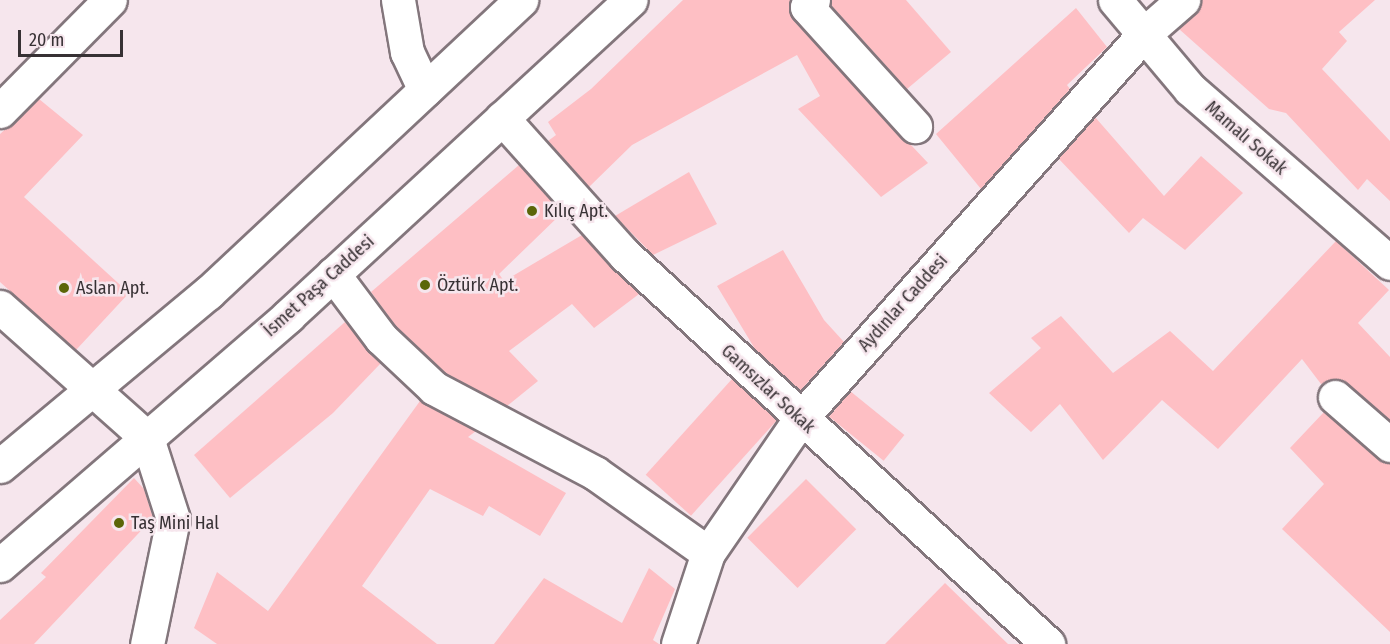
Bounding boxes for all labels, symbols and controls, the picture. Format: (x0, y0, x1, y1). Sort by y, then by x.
scale bar (21, 18, 126, 56)
text: 20 m (29, 29, 64, 51)
street label: Mamalı Sokak (1201, 97, 1291, 179)
place label: Kılıç Apt. (544, 200, 608, 222)
marker: Kılıç Apt. (525, 204, 539, 218)
street label: İsmet Paşa Caddesi (259, 231, 379, 341)
street label: Aydınlar Caddesi (854, 250, 952, 356)
place label: Öztürk Apt. (437, 274, 518, 296)
place label: Aslan Apt. (76, 277, 149, 299)
marker: Öztürk Apt. (418, 278, 432, 292)
marker: Aslan Apt. (57, 281, 71, 295)
street label: Gamsızlar Sokak (717, 340, 819, 438)
place label: Taş Mini Hal (131, 512, 219, 534)
marker: Taş Mini Hal (112, 516, 126, 530)

